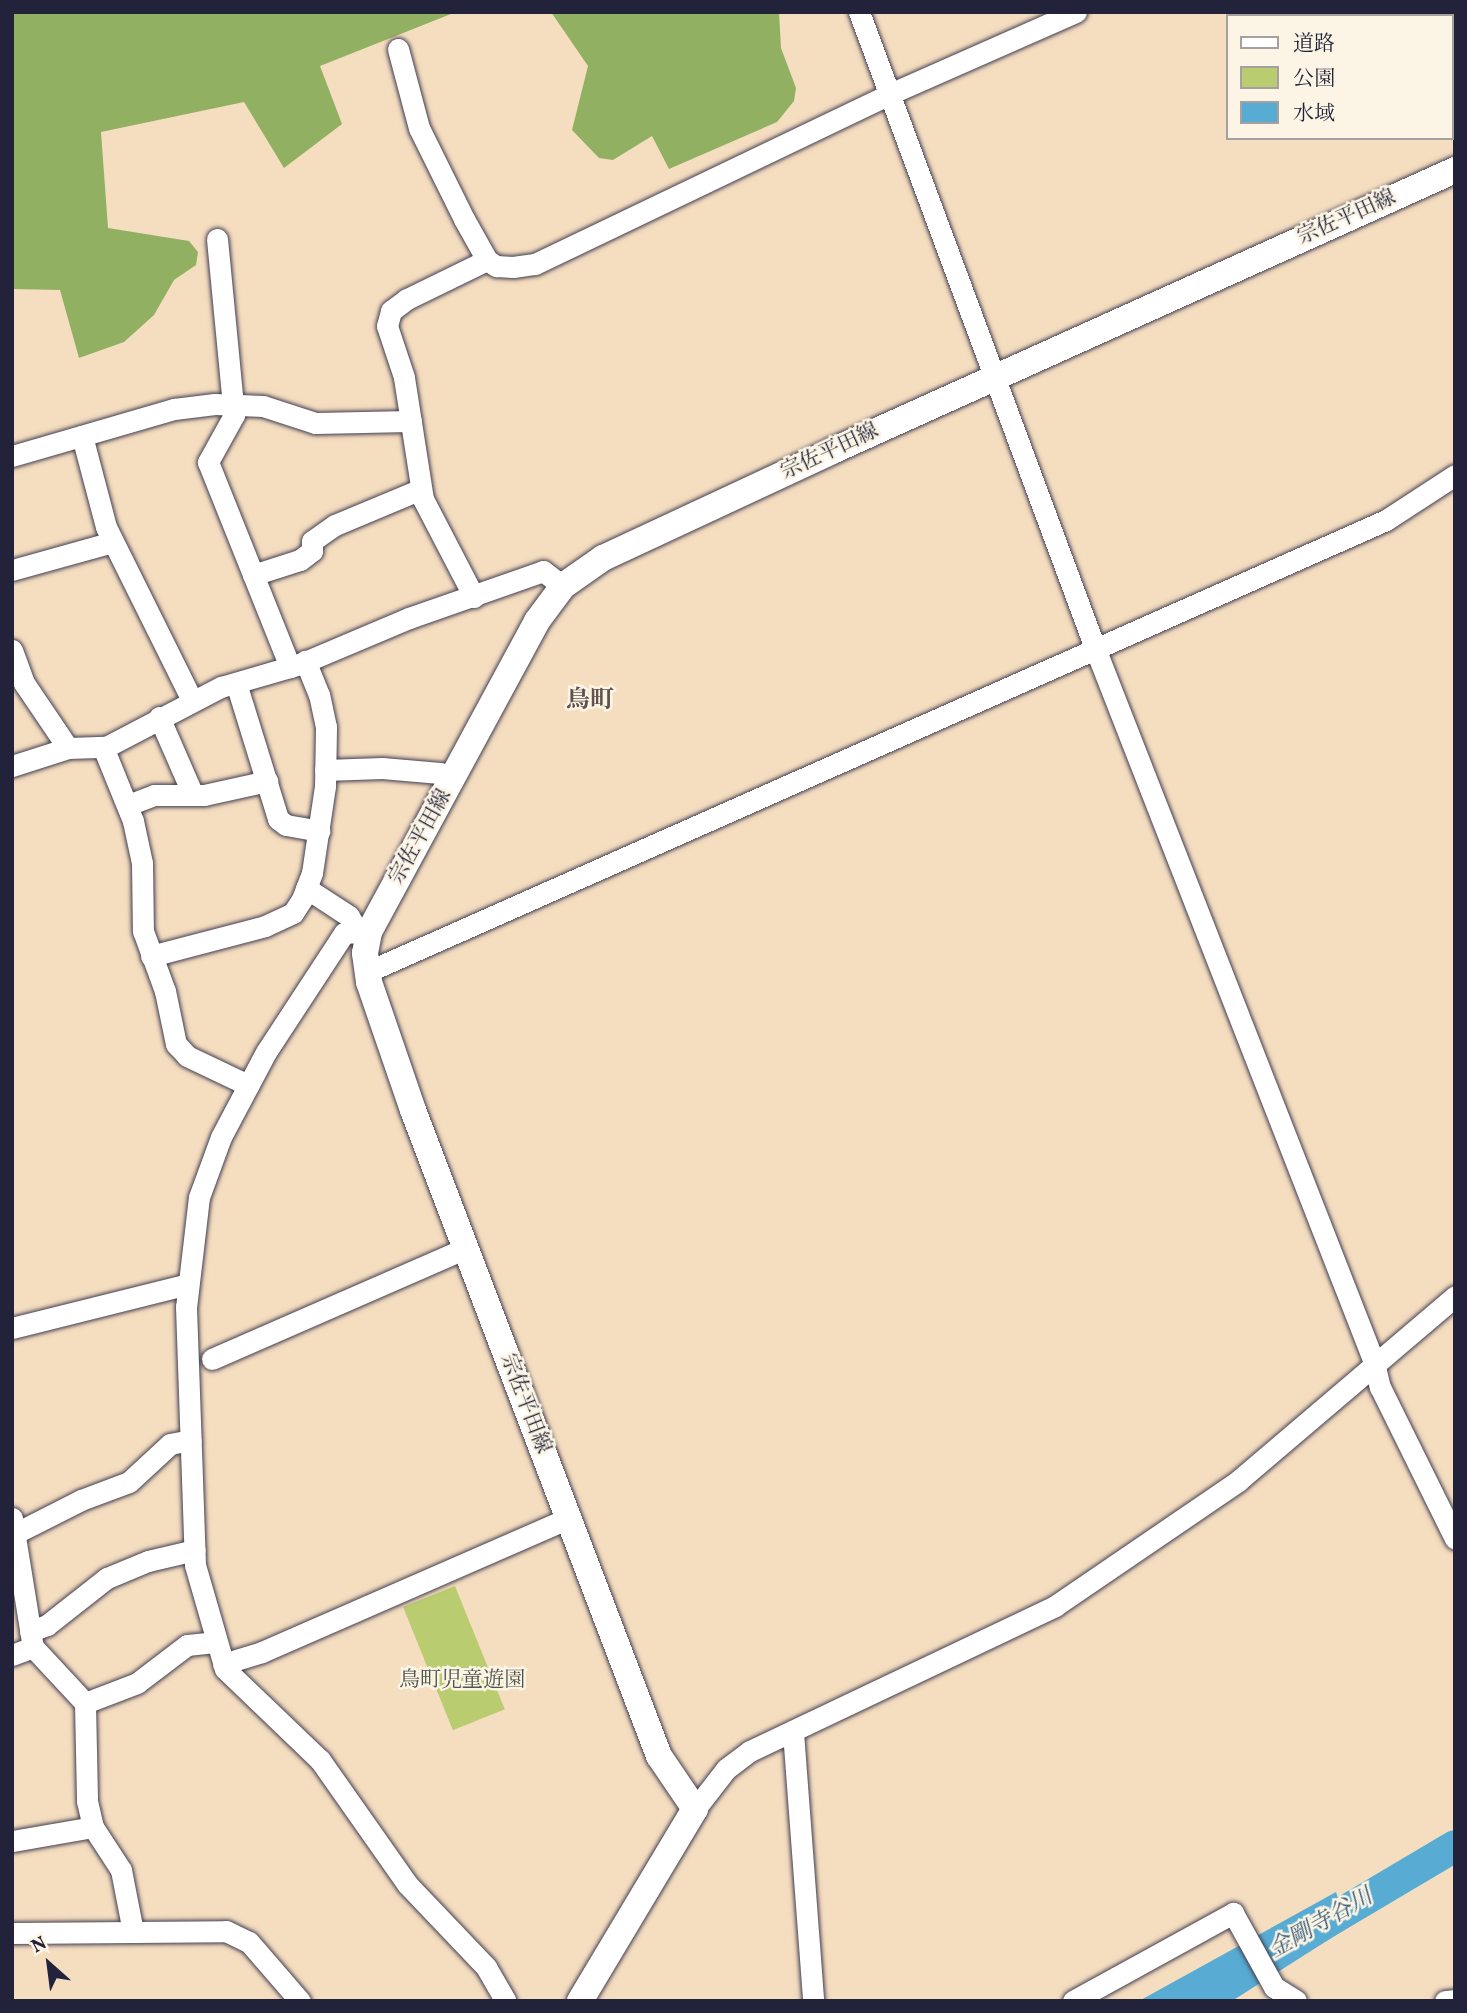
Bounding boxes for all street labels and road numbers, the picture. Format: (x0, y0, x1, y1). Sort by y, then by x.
street label: 宗佐平田線 (1294, 185, 1400, 251)
street label: 宗佐平田線 (777, 418, 883, 486)
street label: 宗佐平田線 (385, 785, 457, 889)
street label: 宗佐平田線 (494, 1350, 556, 1458)

